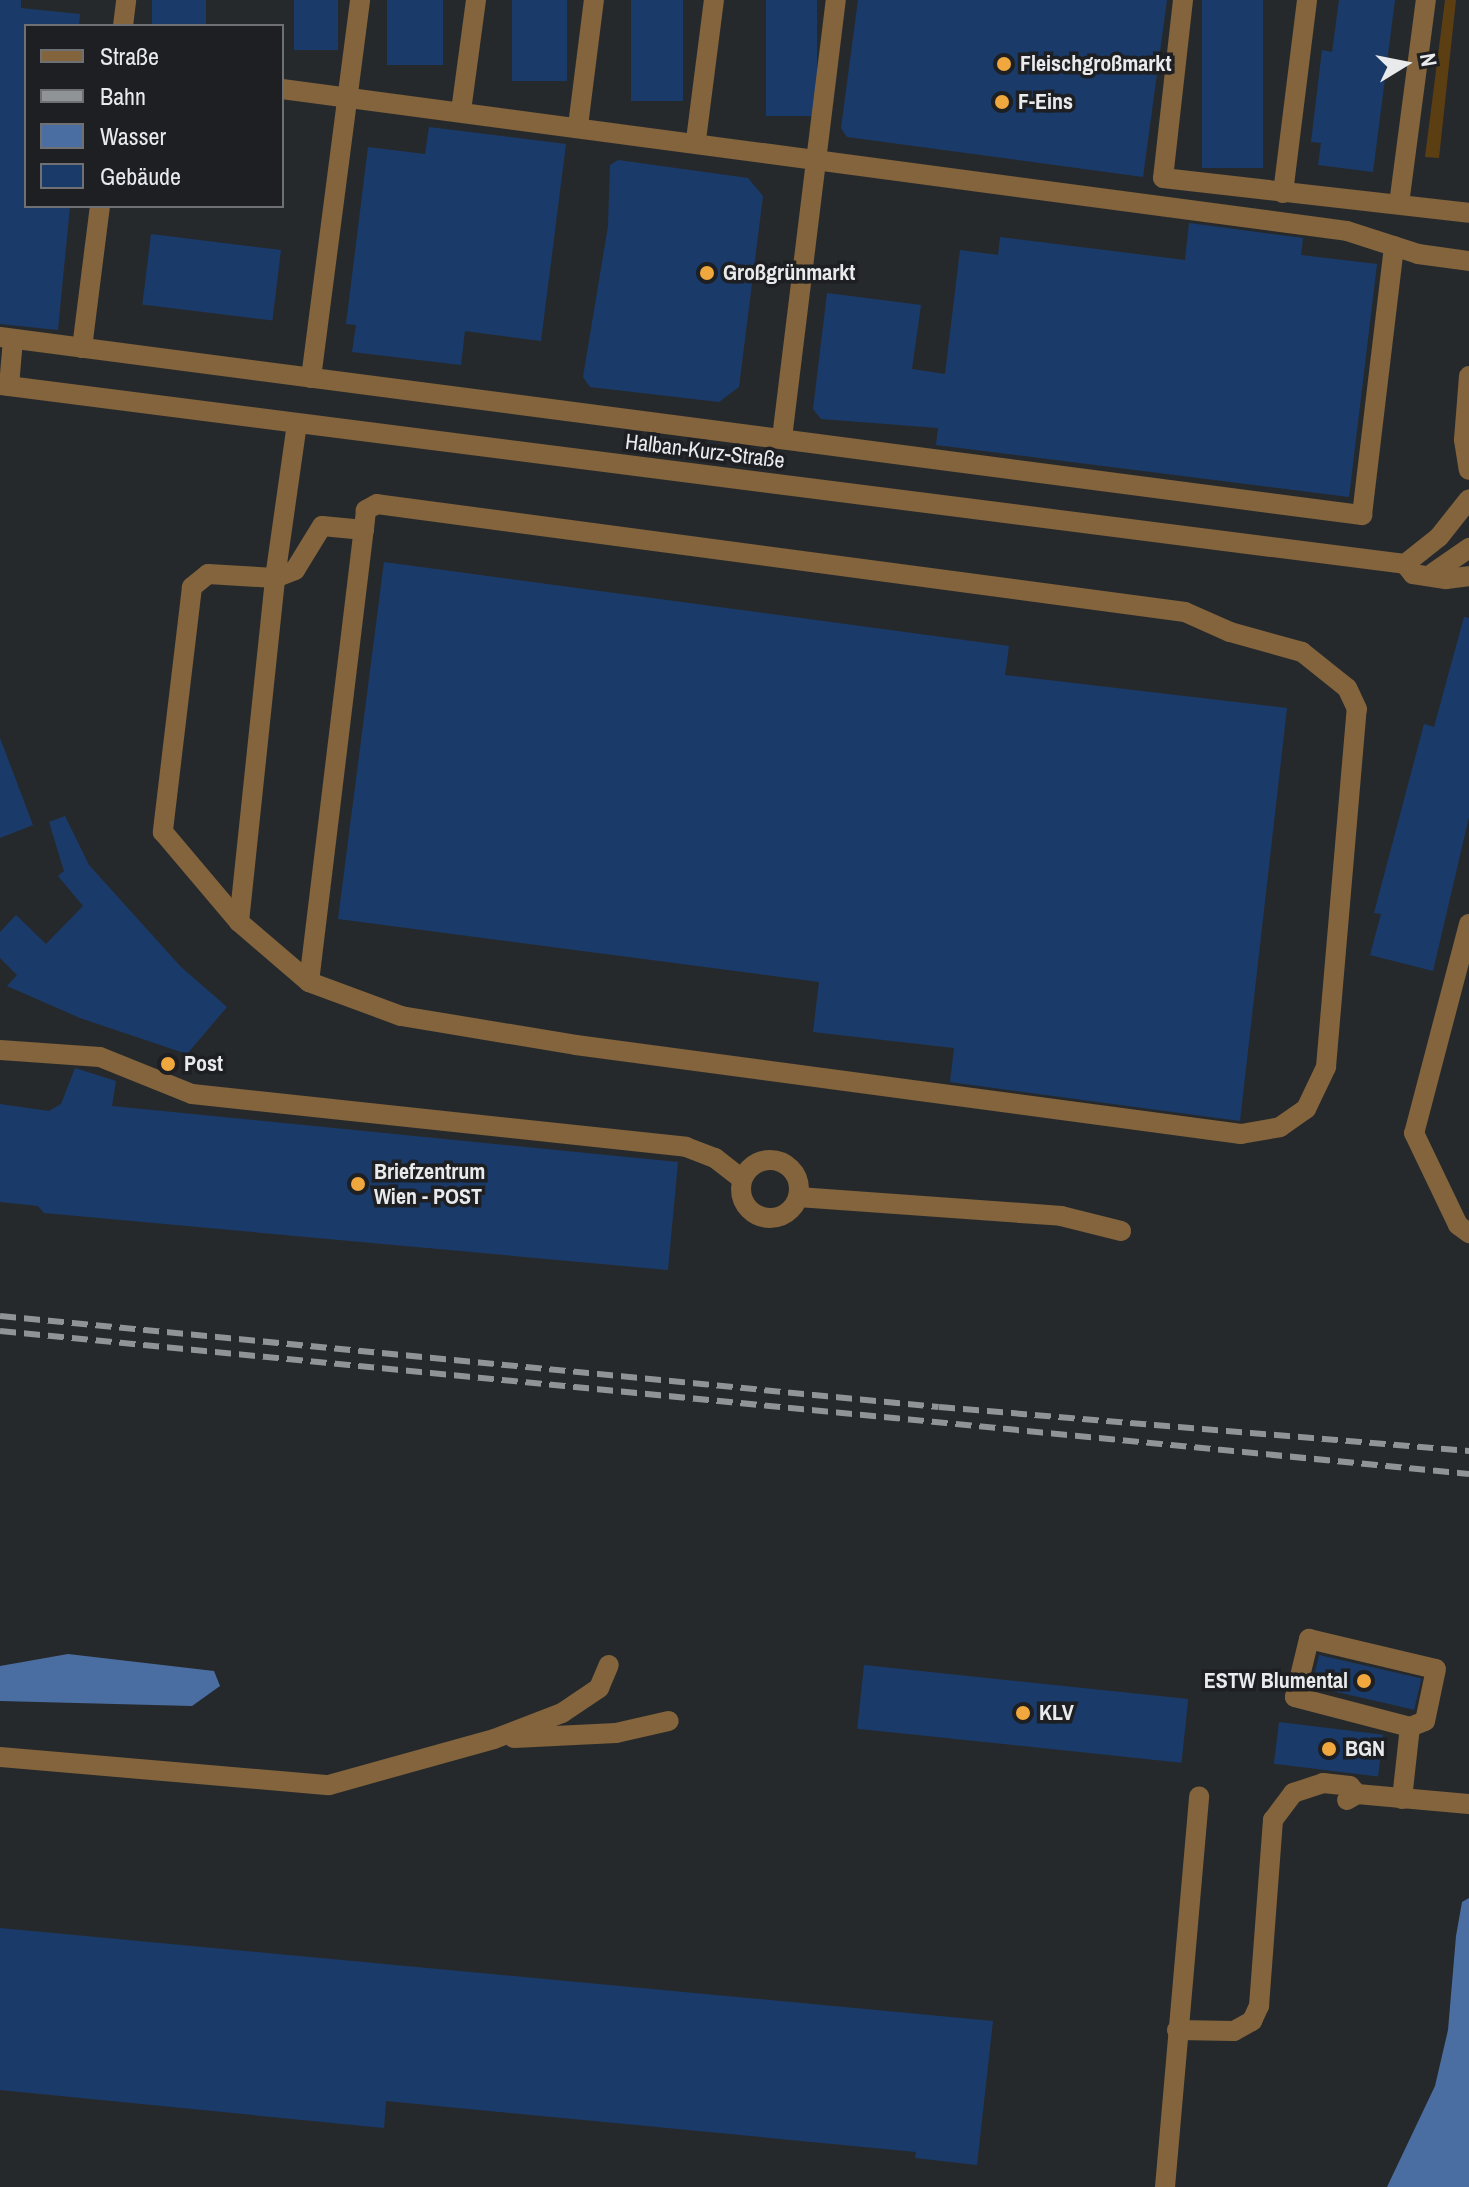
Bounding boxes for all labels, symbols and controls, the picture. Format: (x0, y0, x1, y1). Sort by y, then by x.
legend (24, 24, 284, 208)
north arrow (1365, 24, 1445, 104)
text: Straße (100, 40, 159, 72)
place label: Fleischgroßmarkt (1020, 51, 1171, 77)
text: N (1413, 51, 1445, 69)
marker: Fleischgroßmarkt (995, 55, 1013, 73)
text: Bahn (100, 80, 146, 112)
place label: F-Eins (1018, 89, 1073, 115)
marker: F-Eins (993, 93, 1011, 111)
text: Wasser (100, 120, 166, 152)
text: Gebäude (100, 160, 181, 192)
place label: Großgrünmarkt (723, 260, 855, 286)
marker: Großgrünmarkt (698, 264, 716, 282)
street label: Halban-Kurz-Straße (624, 428, 786, 474)
place label: Post (184, 1051, 223, 1077)
marker: Post (159, 1055, 177, 1073)
place label: Briefzentrum Wien - POST (374, 1158, 485, 1210)
marker: Briefzentrum Wien - POST (349, 1175, 367, 1193)
place label: ESTW Blumental (1204, 1668, 1348, 1694)
marker: ESTW Blumental (1355, 1672, 1373, 1690)
place label: KLV (1039, 1700, 1074, 1726)
marker: KLV (1014, 1704, 1032, 1722)
place label: BGN (1345, 1736, 1385, 1762)
marker: BGN (1320, 1740, 1338, 1758)

